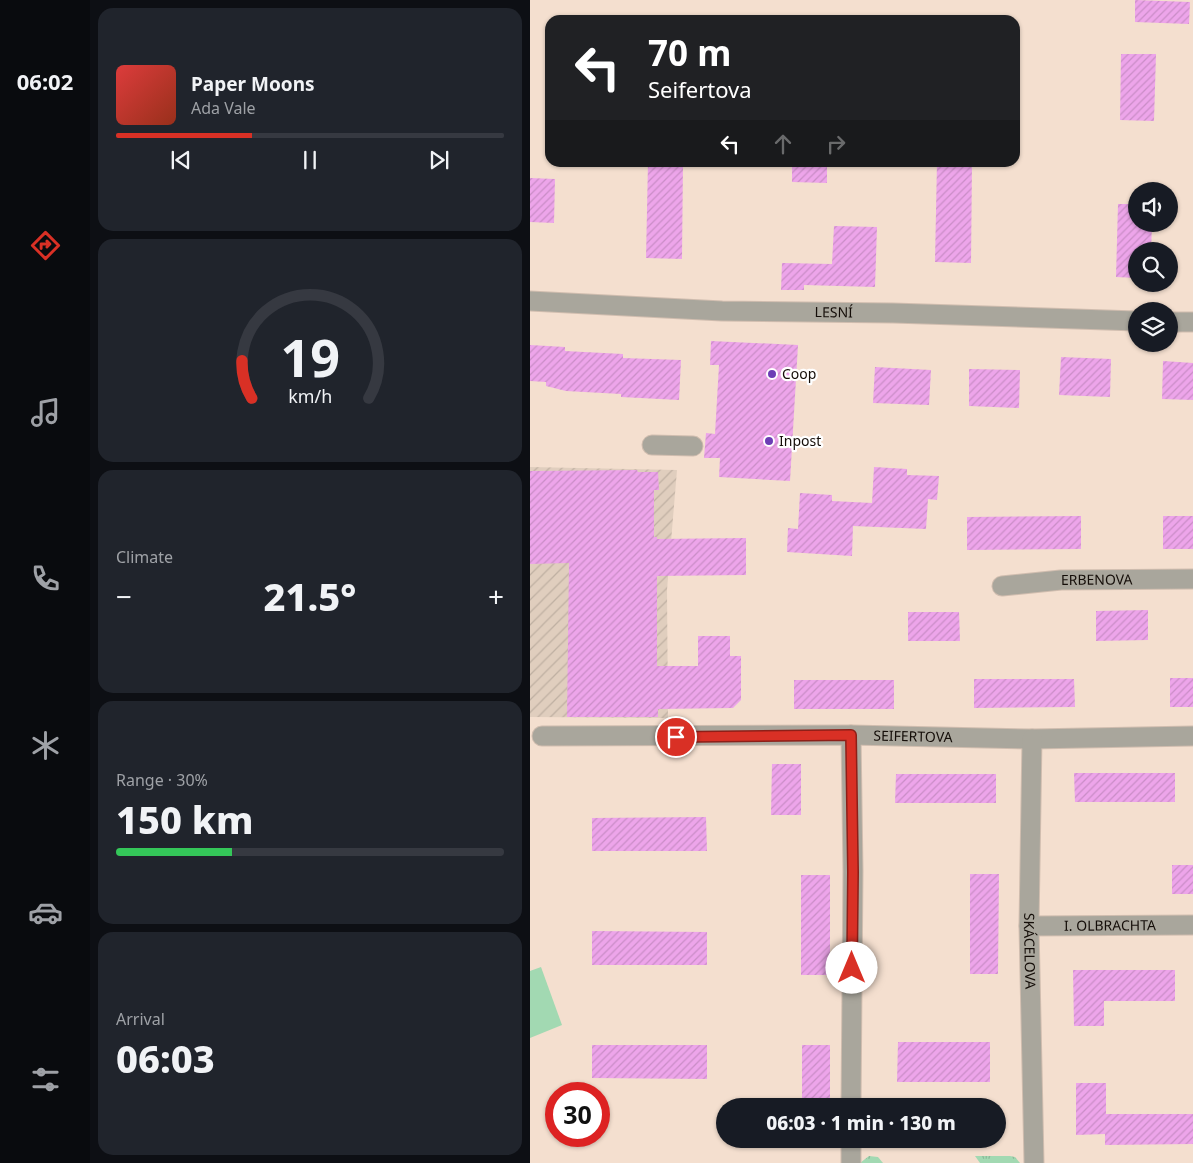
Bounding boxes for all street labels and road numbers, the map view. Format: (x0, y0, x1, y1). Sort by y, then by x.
street label: LESNÍ (815, 302, 853, 322)
street label: ERBENOVA (1061, 569, 1133, 589)
street label: SEIFERTOVA (873, 725, 953, 746)
street label: SKÁCELOVA (1020, 913, 1040, 989)
street label: I. OLBRACHTA (1064, 915, 1156, 935)

